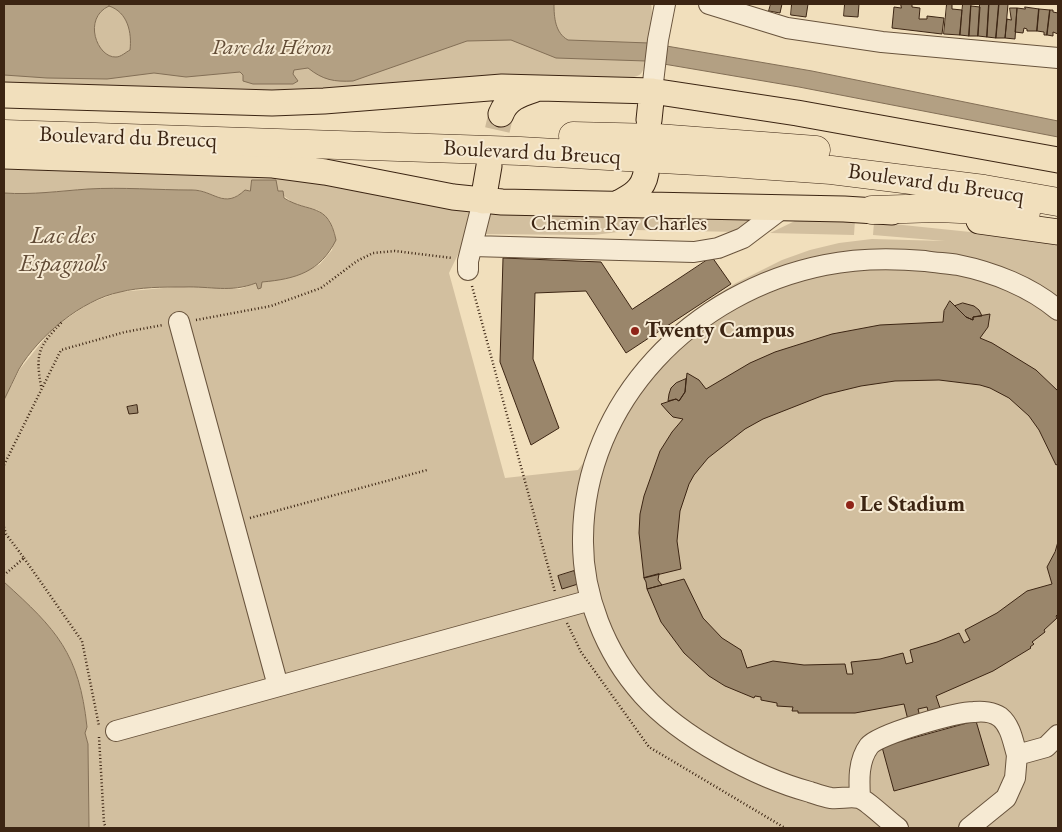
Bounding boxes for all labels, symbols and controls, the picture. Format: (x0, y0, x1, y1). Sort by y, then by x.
park label: Parc du Héron (212, 35, 332, 61)
street label: Boulevard du Breucq (39, 122, 217, 154)
street label: Boulevard du Breucq (443, 135, 621, 171)
street label: Boulevard du Breucq (846, 159, 1026, 209)
street label: Chemin Ray Charles (531, 211, 707, 237)
water label: Lac des Espagnols (19, 222, 107, 278)
place label: Twenty Campus (645, 318, 794, 344)
marker: Twenty Campus (629, 325, 641, 337)
place label: Le Stadium (860, 492, 965, 518)
marker: Le Stadium (844, 499, 856, 511)

